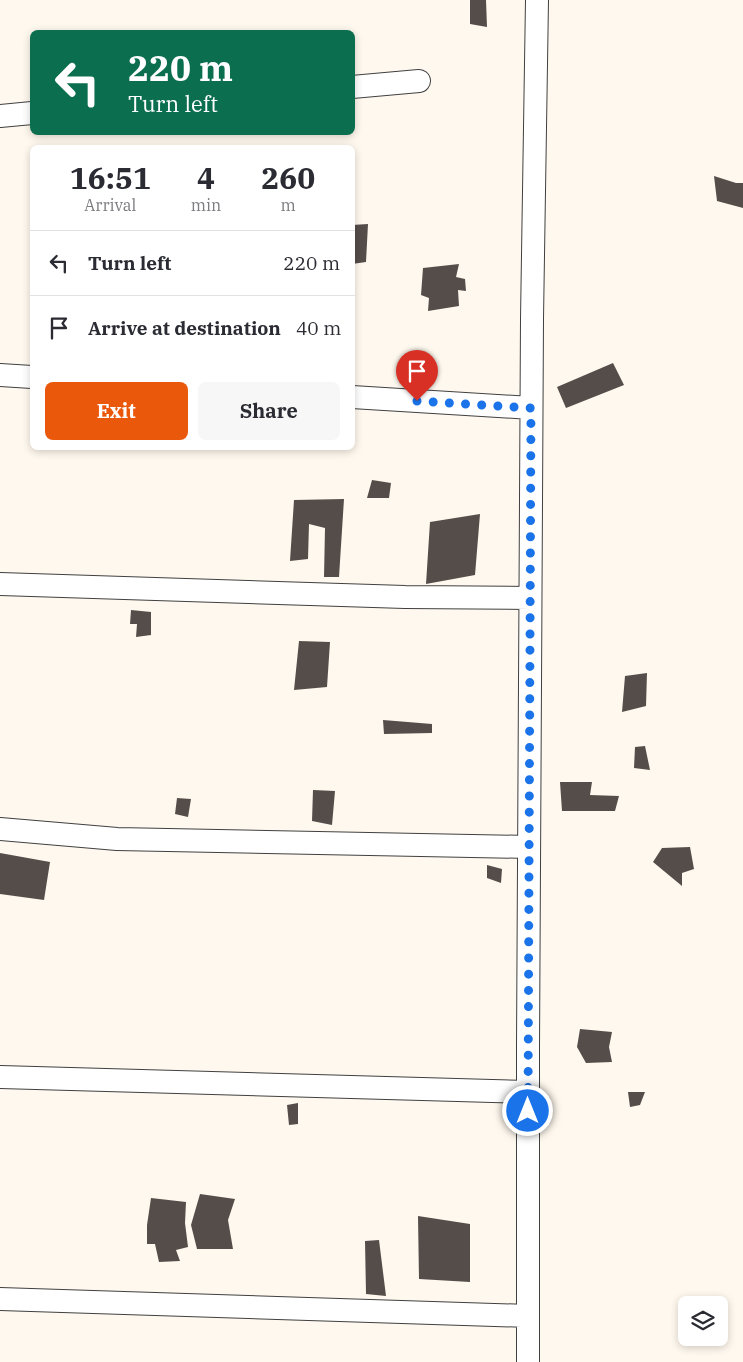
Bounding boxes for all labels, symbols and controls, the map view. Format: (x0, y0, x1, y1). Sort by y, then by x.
text: 220 m (128, 45, 233, 91)
icon: left (45, 50, 110, 115)
text: Turn left (128, 89, 218, 118)
text: 16:51 (70, 158, 151, 197)
text: 4 (197, 158, 215, 197)
text: 260 (261, 158, 315, 197)
text: Arrival (84, 195, 136, 215)
text: min (191, 195, 221, 215)
text: m (281, 195, 296, 215)
icon: left (45, 249, 73, 277)
text: Turn left (88, 251, 171, 275)
text: 220 m (283, 251, 340, 275)
icon: arrive (45, 314, 73, 342)
text: Arrive at destination (88, 316, 281, 340)
text: 40 m (296, 316, 341, 340)
pin (396, 350, 438, 401)
icon: arrive (403, 357, 431, 385)
button: Exit (45, 382, 188, 440)
button: Share (198, 382, 340, 440)
position arrow (501, 1084, 553, 1136)
map controls (678, 1296, 728, 1346)
button: layers (678, 1296, 728, 1346)

